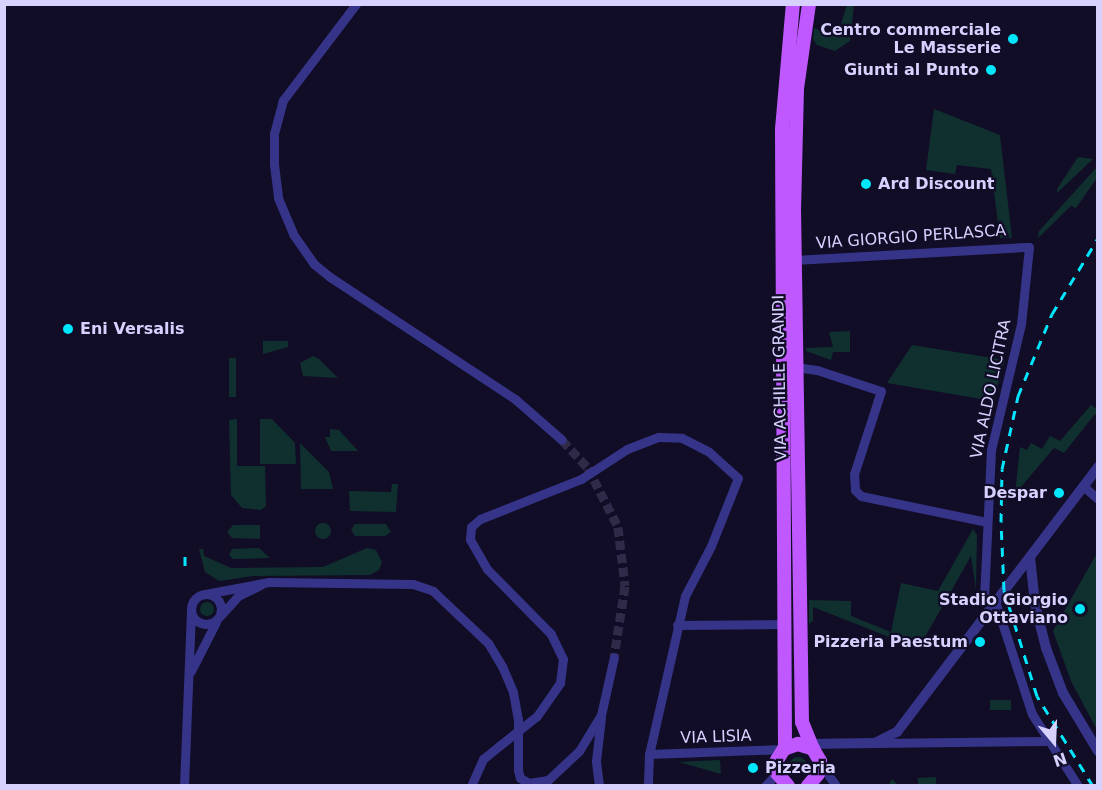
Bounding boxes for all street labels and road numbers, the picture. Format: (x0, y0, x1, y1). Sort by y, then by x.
street label: VIA GIORGIO PERLASCA (815, 221, 1007, 253)
street label: VIA ACHILLE GRANDI (769, 295, 791, 461)
street label: VIA ALDO LICITRA (967, 317, 1015, 461)
street label: VIA LISIA (680, 726, 752, 748)

